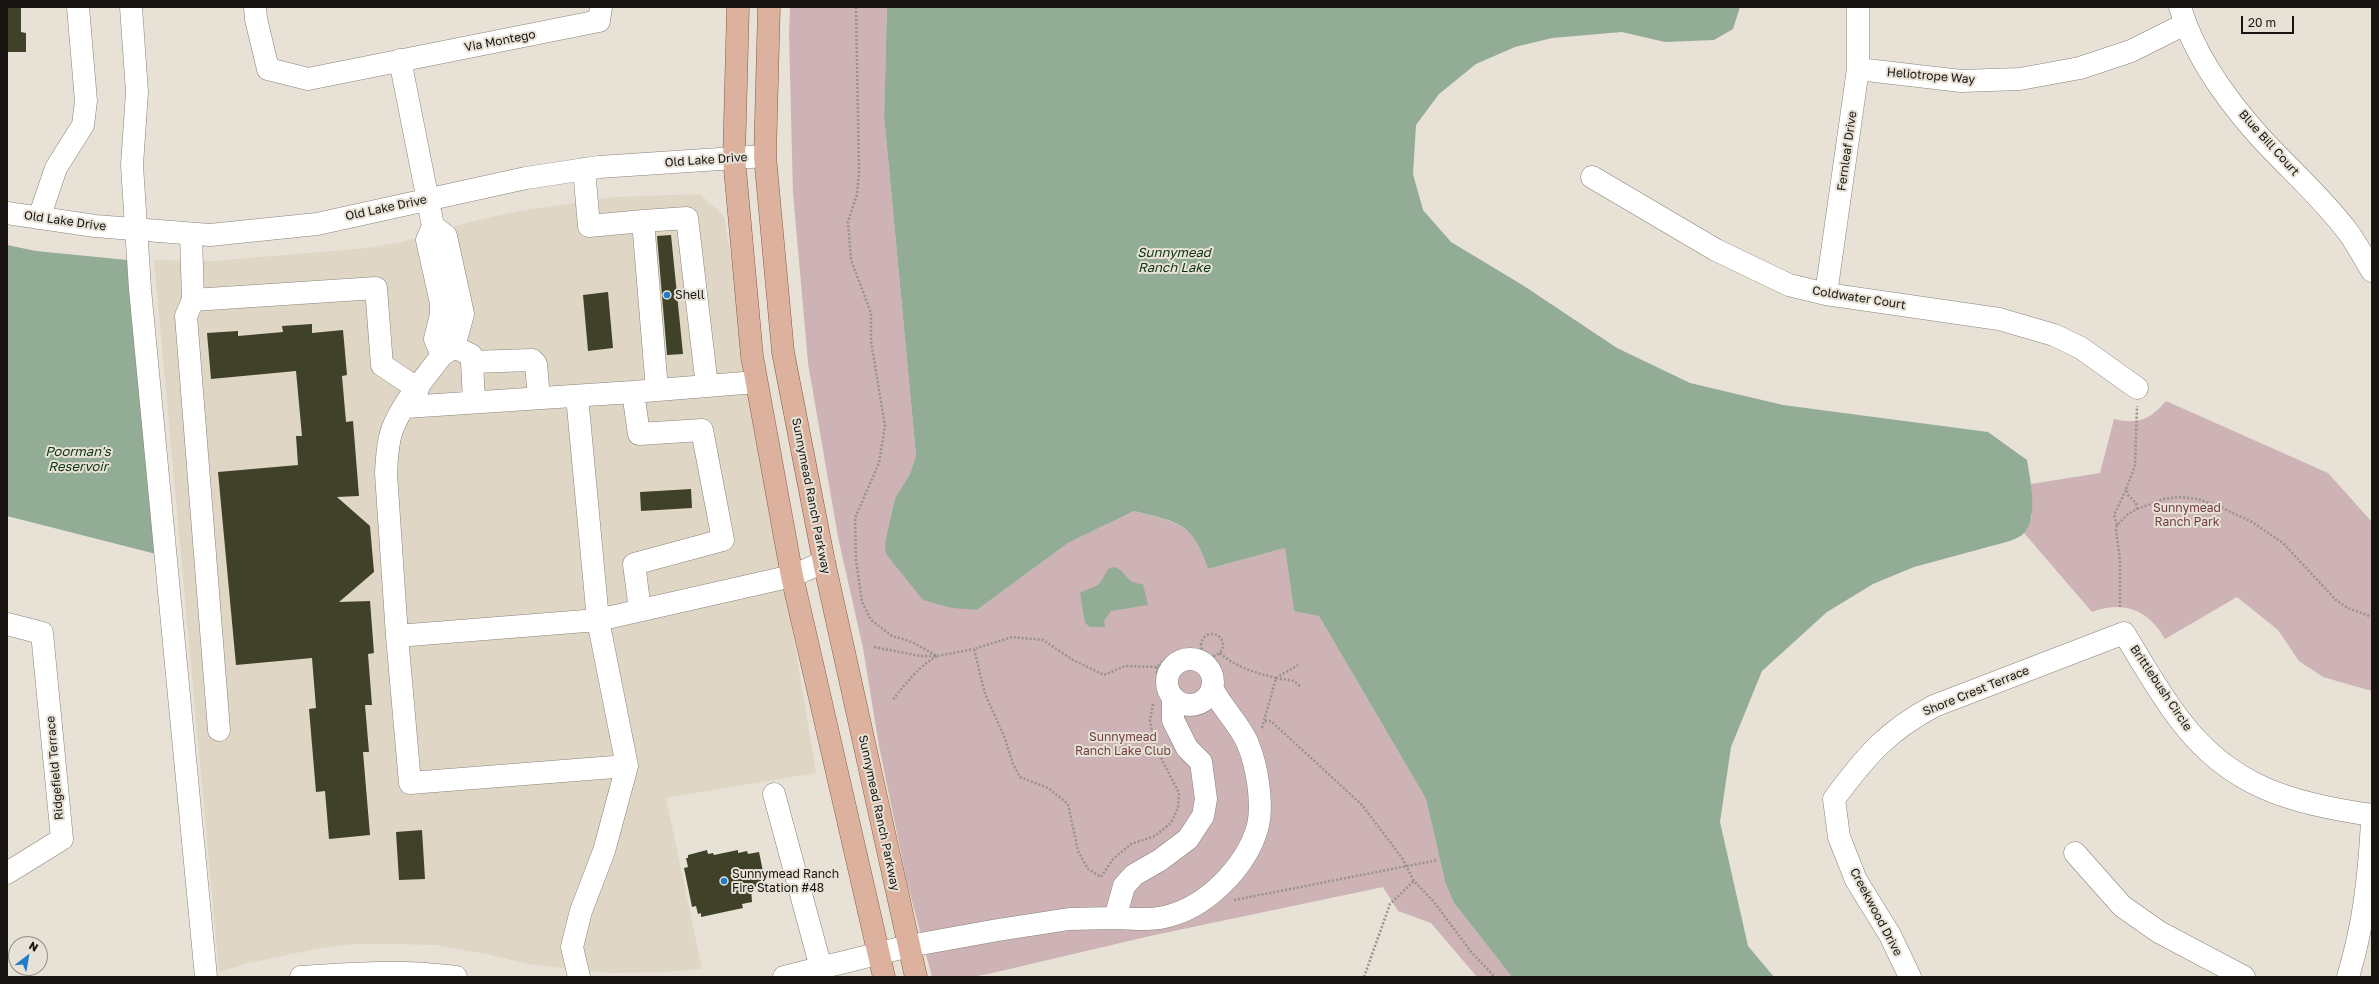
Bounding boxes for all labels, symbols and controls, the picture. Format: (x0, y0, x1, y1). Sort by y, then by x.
scale bar (2243, 8, 2296, 34)
text: 20 m (2248, 15, 2276, 30)
street label: Via Montego (463, 27, 537, 55)
street label: Heliotrope Way (1886, 65, 1976, 87)
street label: Blue Bill Court (2236, 107, 2302, 179)
street label: Fernleaf Drive (1834, 110, 1860, 192)
street label: Old Lake Drive (664, 150, 748, 170)
street label: Old Lake Drive (344, 192, 428, 224)
street label: Old Lake Drive (23, 208, 107, 234)
water label: Sunnymead Ranch Lake (1137, 245, 1211, 276)
street label: Coldwater Court (1811, 284, 1907, 312)
place label: Shell (675, 288, 705, 302)
marker: Shell (662, 290, 672, 300)
street label: Sunnymead Ranch Parkway (789, 417, 833, 575)
water label: Poorman's Reservoir (45, 444, 111, 475)
park label: Sunnymead Ranch Park (2153, 501, 2221, 529)
street label: Brittlebush Circle (2127, 642, 2195, 734)
street label: Shore Crest Terrace (1921, 663, 2031, 719)
street label: Ridgefield Terrace (43, 715, 67, 821)
park label: Sunnymead Ranch Lake Club (1075, 730, 1171, 758)
street label: Sunnymead Ranch Parkway (855, 734, 903, 892)
street label: Creekwood Drive (1847, 866, 1905, 958)
place label: Sunnymead Ranch Fire Station #48 (732, 867, 839, 895)
marker: Sunnymead Ranch Fire Station #48 (719, 876, 729, 886)
north arrow (8, 936, 48, 976)
text: N (27, 938, 41, 954)

